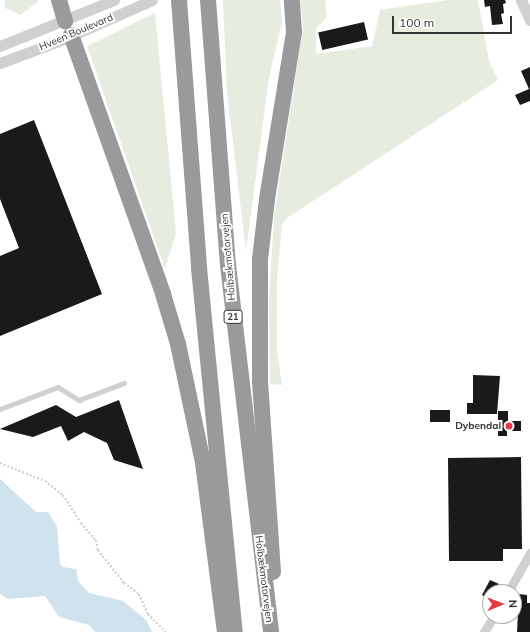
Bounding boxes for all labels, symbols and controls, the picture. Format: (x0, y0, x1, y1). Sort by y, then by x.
scale bar (394, 8, 514, 34)
street label: Hveen Boulevard (37, 11, 115, 53)
text: 100 m (399, 15, 434, 30)
street label: Holbækmotorvejen (218, 213, 238, 301)
road number: 21 (223, 310, 243, 324)
place label: Dybendal (455, 420, 501, 432)
marker: Dybendal (504, 421, 514, 431)
street label: Holbækmotorvejen (253, 535, 275, 623)
north arrow (482, 584, 522, 624)
text: N (506, 600, 520, 608)

